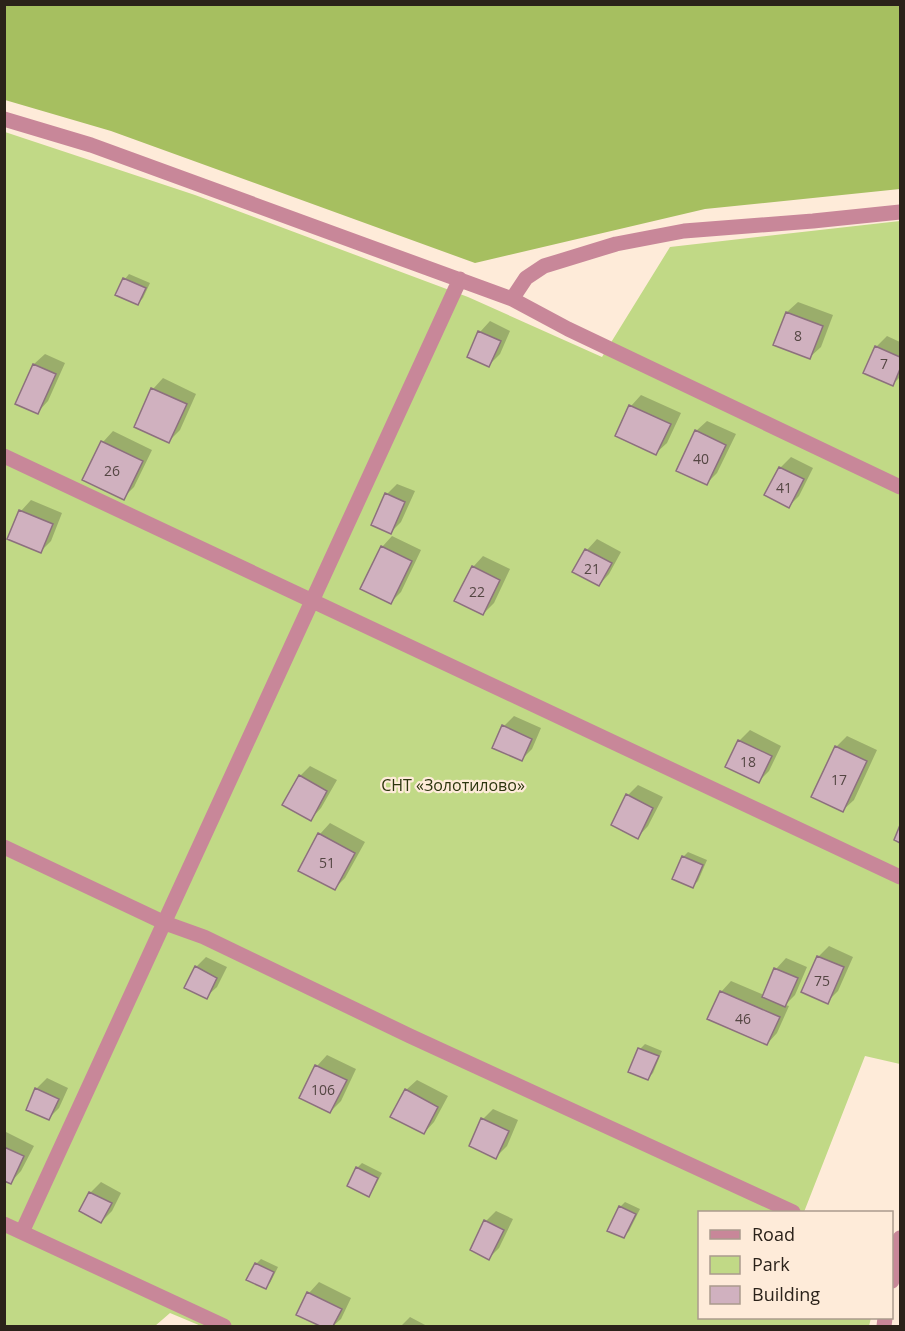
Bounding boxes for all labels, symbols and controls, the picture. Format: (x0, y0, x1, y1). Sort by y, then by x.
house number: 8 (794, 326, 802, 345)
house number: 7 (880, 354, 888, 373)
house number: 40 (693, 449, 709, 468)
house number: 26 (104, 461, 120, 480)
house number: 41 (776, 478, 792, 497)
house number: 21 (584, 559, 600, 578)
house number: 22 (469, 582, 485, 601)
house number: 18 (740, 752, 756, 771)
house number: 17 (831, 770, 847, 789)
park label: СНТ «Золотилово» (381, 774, 525, 796)
house number: 51 (319, 853, 335, 872)
house number: 75 (814, 971, 830, 990)
house number: 46 (735, 1009, 751, 1028)
house number: 106 (311, 1080, 335, 1099)
legend (698, 1211, 893, 1319)
text: Road (752, 1222, 795, 1246)
text: Park (752, 1252, 790, 1276)
text: Building (752, 1282, 820, 1306)

